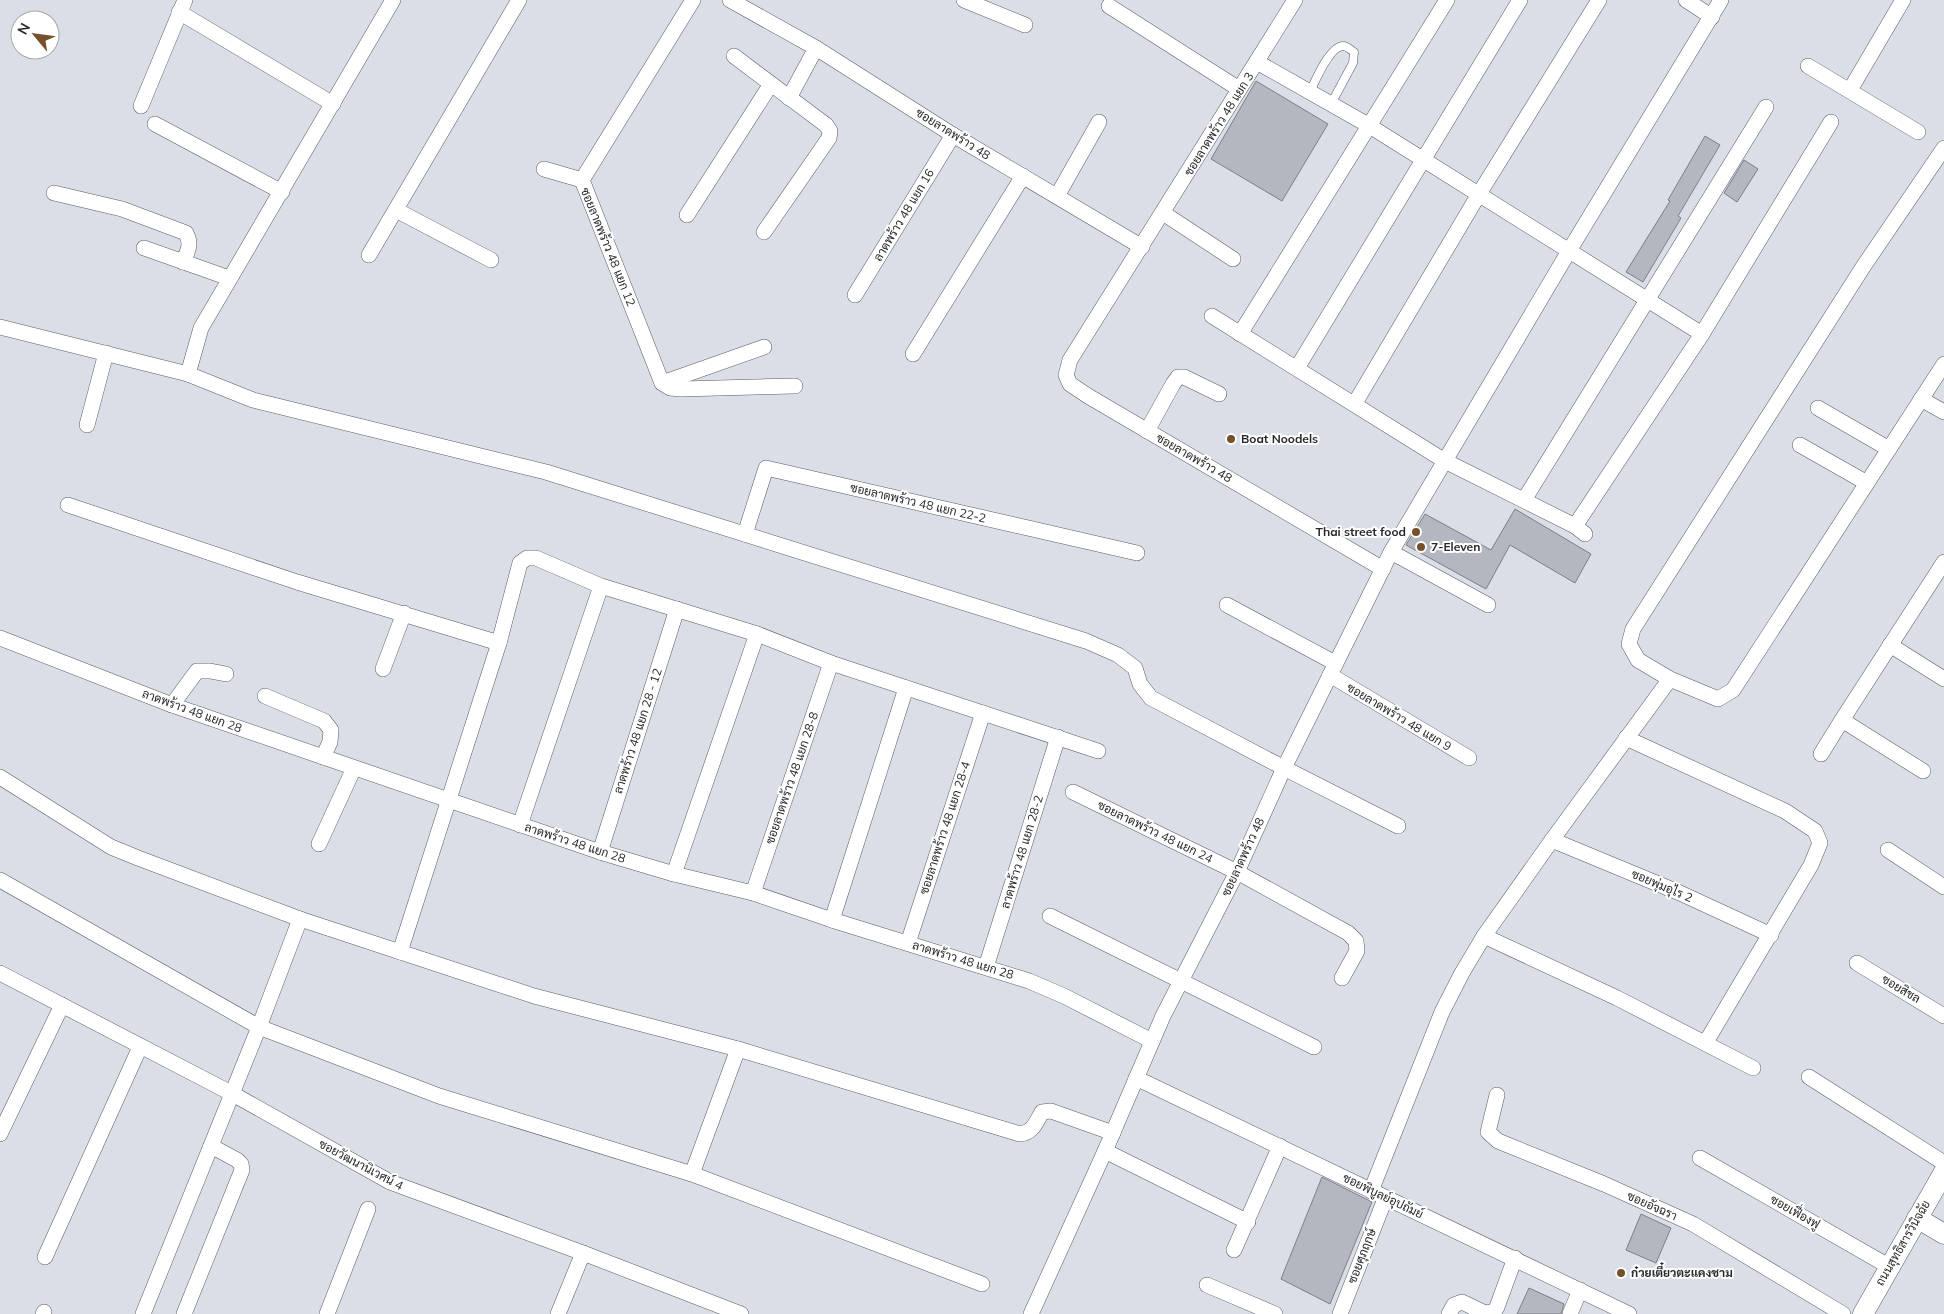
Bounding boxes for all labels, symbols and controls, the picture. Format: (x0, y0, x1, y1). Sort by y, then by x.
north arrow (10, 10, 60, 60)
text: N (13, 20, 34, 38)
street label: ซอยลาดพร้าว 48 แยก 3 (1181, 69, 1257, 178)
street label: ซอยลาดพร้าว 48 (913, 105, 993, 162)
street label: ลาดพร้าว 48 แยก 16 (870, 166, 937, 264)
street label: ซอยลาดพร้าว 48 แยก 12 (578, 185, 639, 308)
street label: ซอยลาดพร้าว 48 (1154, 430, 1235, 485)
place label: Boat Noodels (1241, 431, 1318, 446)
marker: Boat Noodels (1225, 433, 1237, 445)
street label: ซอยลาดพร้าว 48 แยก 22-2 (849, 480, 987, 525)
place label: Thai street food (1315, 524, 1406, 539)
marker: Thai street food (1410, 526, 1422, 538)
place label: 7-Eleven (1431, 539, 1480, 554)
marker: 7-Eleven (1415, 541, 1427, 553)
street label: ลาดพร้าว 48 แยก 28 - 12 (610, 666, 665, 795)
street label: ซอยลาดพร้าว 48 แยก 9 (1344, 679, 1454, 754)
street label: ลาดพร้าว 48 แยก 28 (140, 685, 244, 736)
street label: ซอยลาดพร้าว 48 แยก 28-8 (762, 710, 821, 846)
street label: ซอยลาดพร้าว 48 แยก 28-4 (916, 759, 973, 896)
street label: ลาดพร้าว 48 แยก 28-2 (997, 793, 1046, 910)
street label: ซอยลาดพร้าว 48 แยก 24 (1095, 797, 1215, 866)
street label: ซอยลาดพร้าว 48 (1218, 815, 1267, 899)
street label: ลาดพร้าว 48 แยก 28 (523, 819, 628, 866)
street label: ซอยพุ่มอุไร 2 (1628, 866, 1695, 907)
street label: ลาดพร้าว 48 แยก 28 (911, 937, 1016, 982)
street label: ซอยสิชล (1879, 971, 1923, 1006)
street label: ซอยวัฒนานิเวศน์ 4 (316, 1136, 406, 1193)
street label: ซอยพิบูลย์อุปถัมย์ (1340, 1170, 1426, 1223)
street label: ซอยอัจฉรา (1625, 1188, 1680, 1223)
street label: ซอยเฟื่องฟู (1767, 1189, 1824, 1233)
street label: ถนนสุทธิสารวินิจฉัย (1872, 1197, 1935, 1289)
street label: ซอยศุภฤกษ์ (1344, 1225, 1381, 1286)
place label: ก๋วยเตี๋ยวตะแคงชาม (1631, 1262, 1733, 1280)
marker: ก๋วยเตี๋ยวตะแคงชาม (1615, 1267, 1627, 1279)

